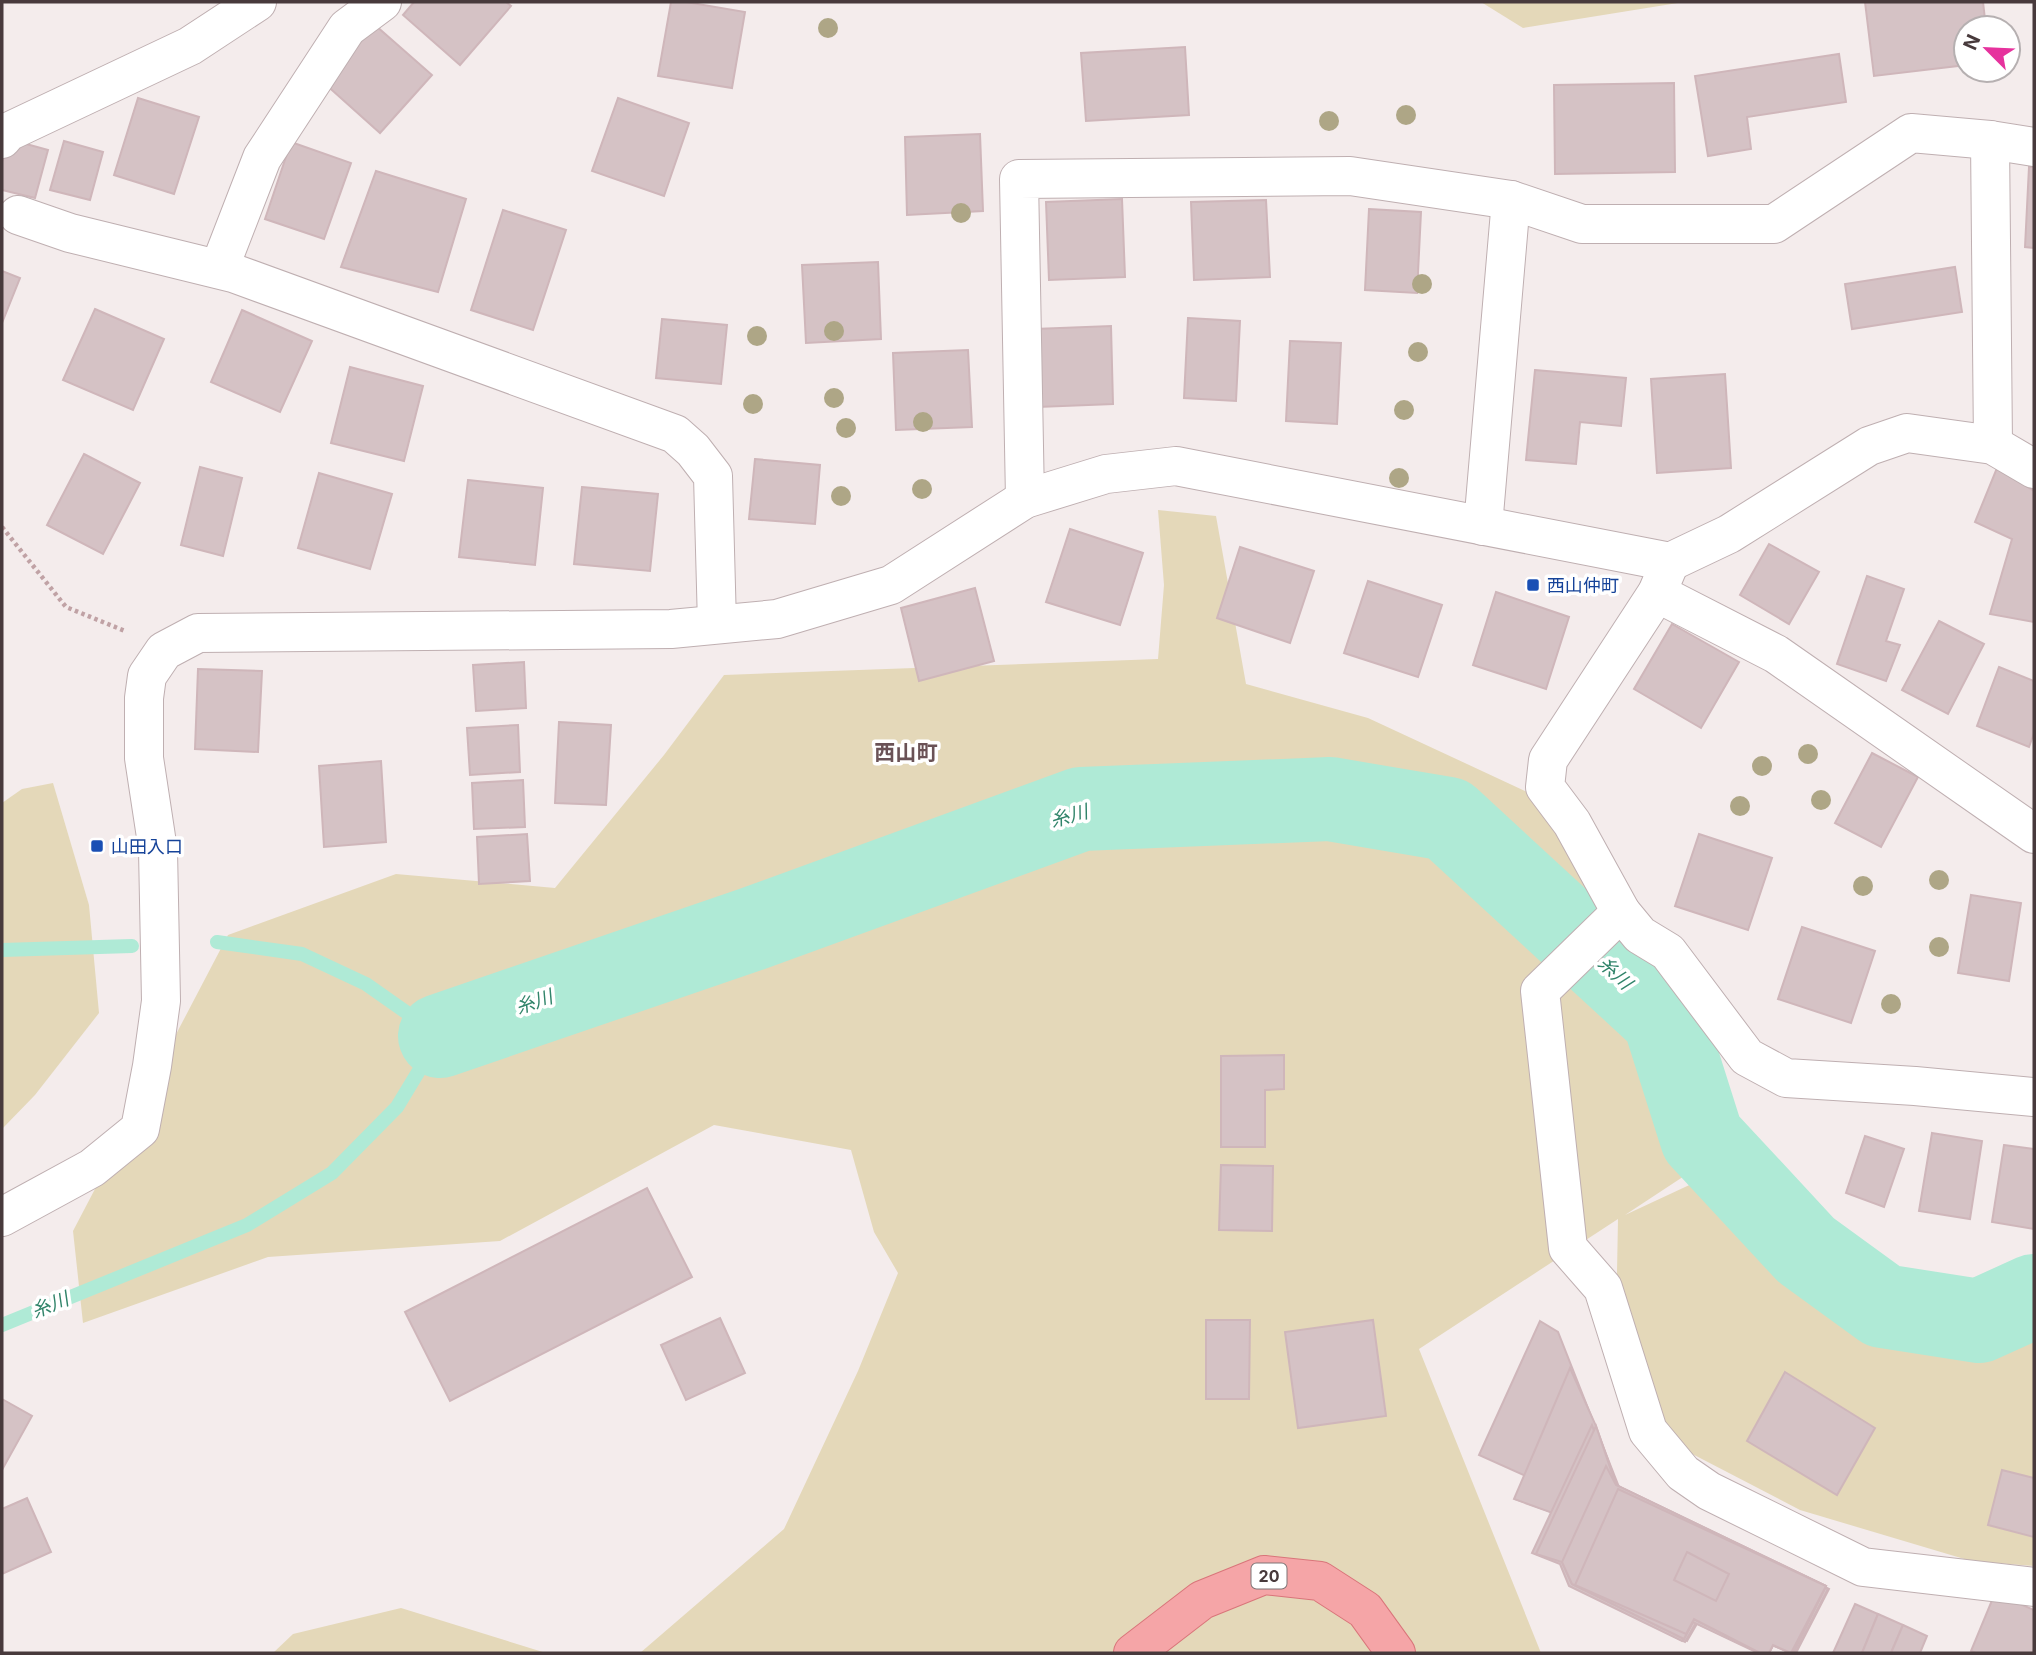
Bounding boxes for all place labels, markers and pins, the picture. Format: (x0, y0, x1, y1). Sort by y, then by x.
place label: 西山仲町 (1547, 575, 1619, 596)
marker: 西山仲町 (1525, 577, 1541, 593)
place label: 山田入口 (111, 836, 183, 857)
marker: 山田入口 (89, 838, 105, 854)

